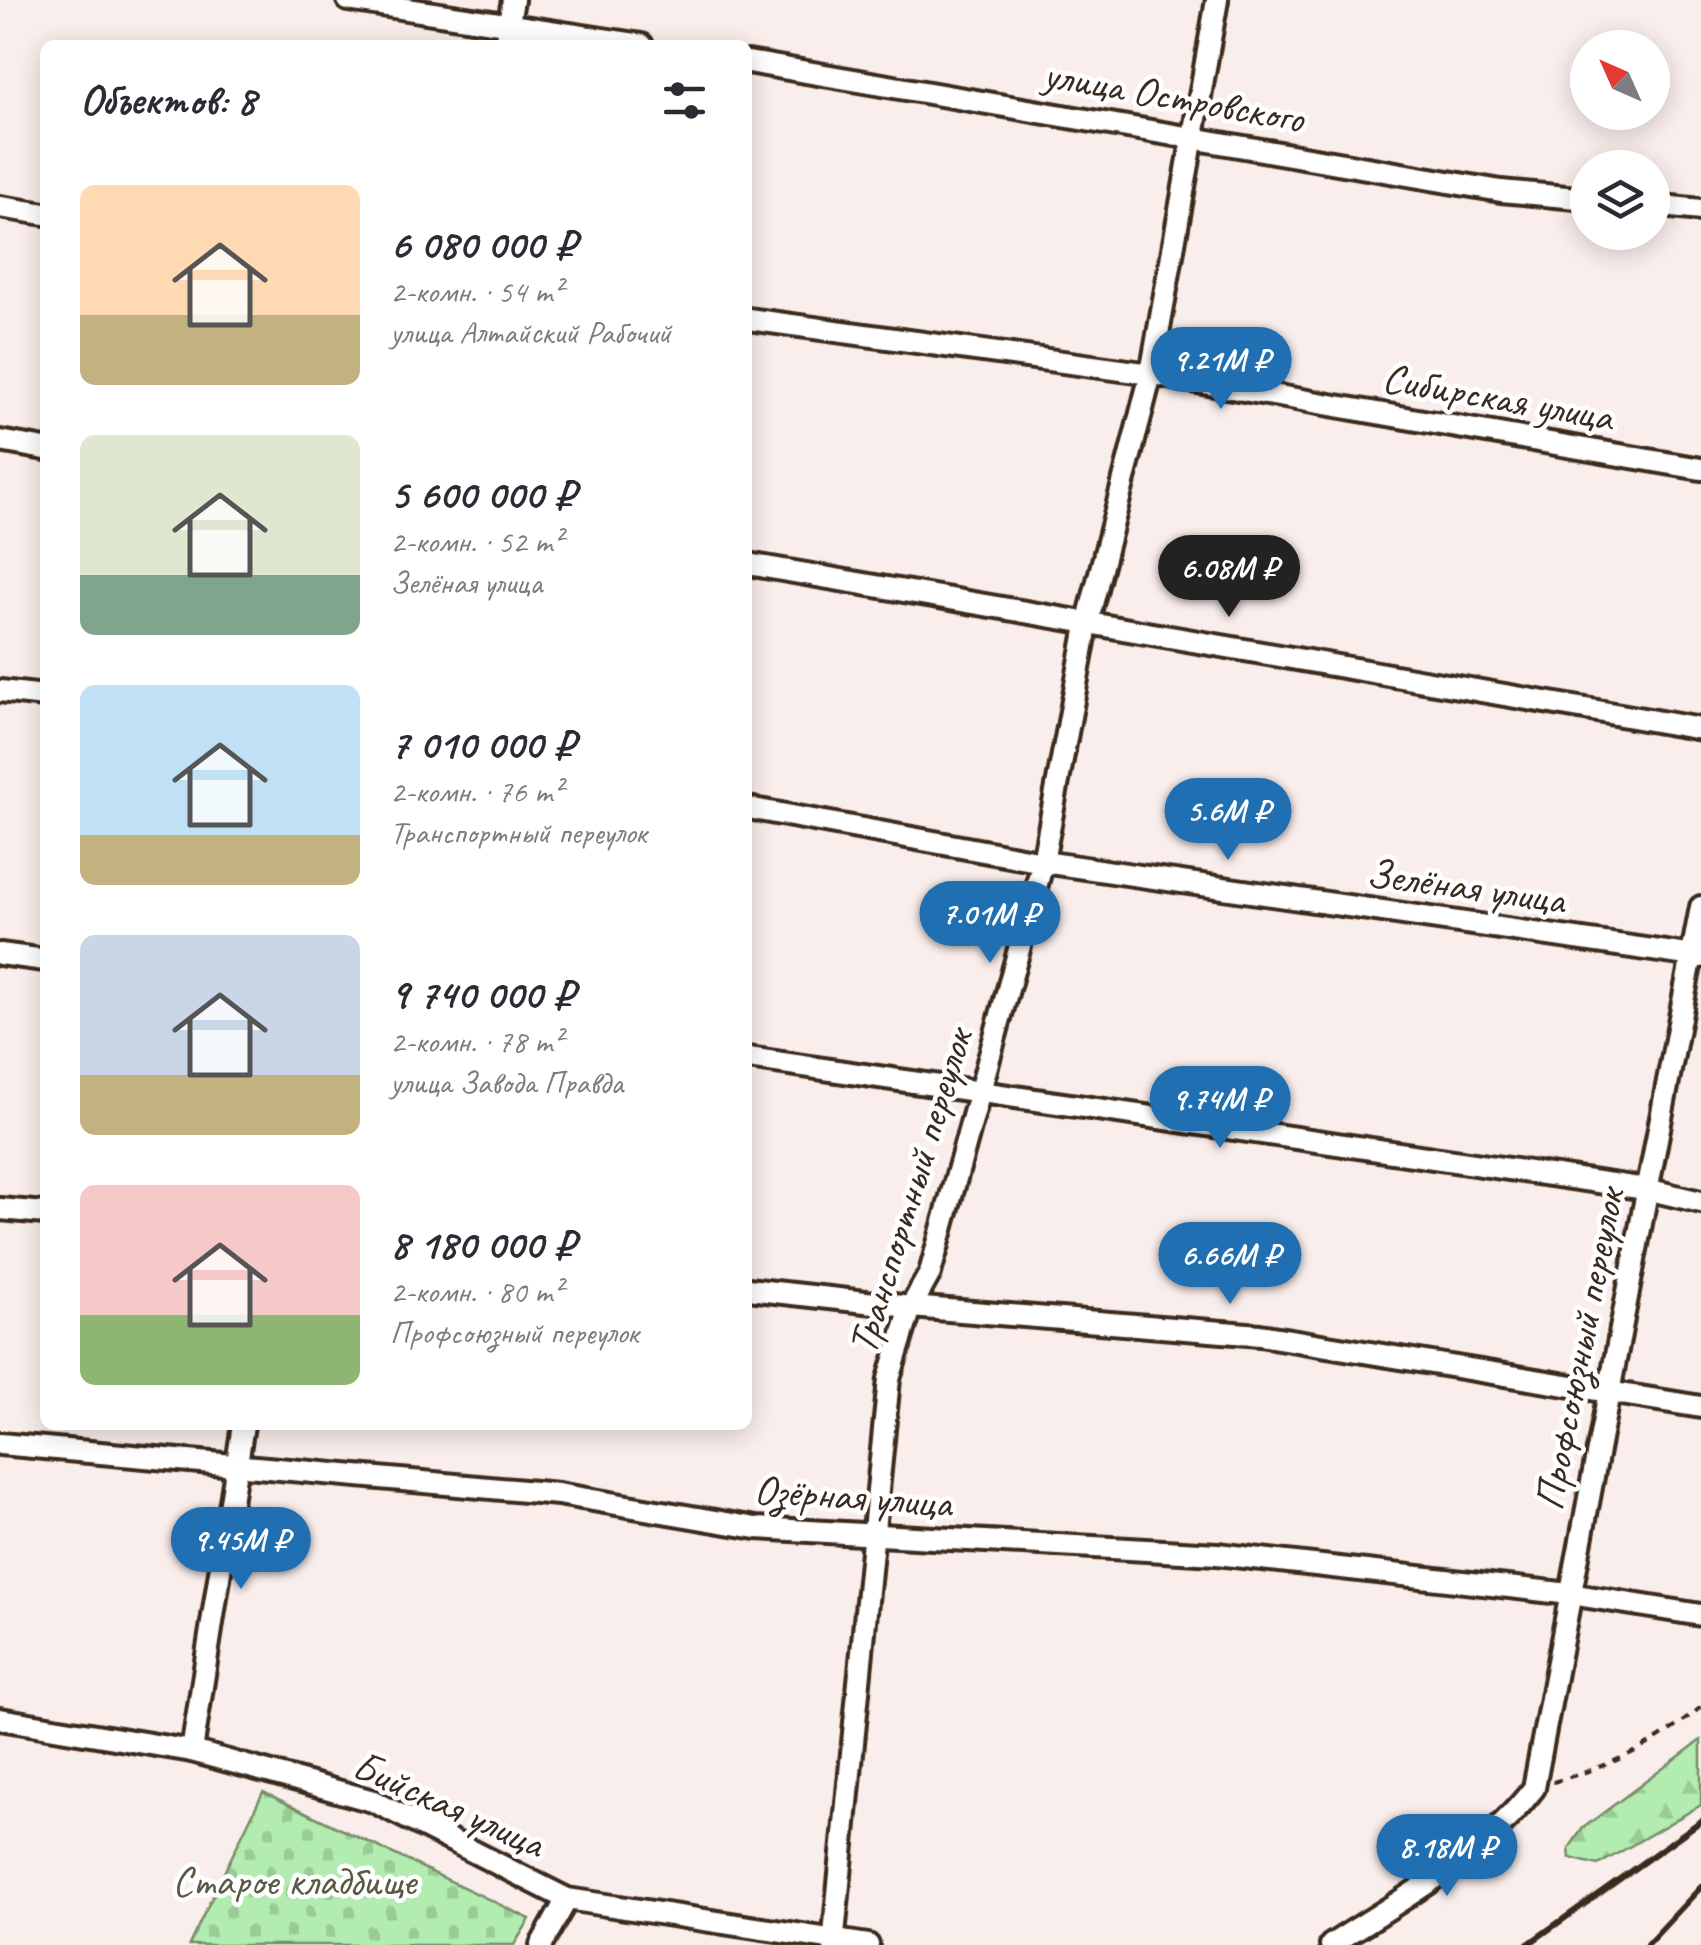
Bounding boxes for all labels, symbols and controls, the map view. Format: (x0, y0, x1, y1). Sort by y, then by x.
north arrow (1570, 30, 1670, 130)
map controls (1570, 30, 1670, 250)
street label: улица Островского (1037, 47, 1310, 146)
icon: filters (657, 73, 712, 128)
text: Объектов: 8 (80, 74, 256, 127)
button: layers (1570, 150, 1670, 250)
text: 6 080 000 ₽ (390, 218, 575, 271)
icon: home (160, 225, 280, 345)
text: 2-комн. · 54 m² (390, 271, 562, 312)
text: улица Алтайский Рабочий (390, 312, 671, 353)
pin: 9.21M ₽ (1129, 327, 1313, 412)
text: 9.21M ₽ (1173, 339, 1269, 380)
street label: Сибирская улица (1379, 351, 1620, 444)
text: 5 600 000 ₽ (390, 468, 575, 521)
icon: home (160, 475, 280, 595)
text: 2-комн. · 52 m² (390, 521, 562, 562)
pin: 6.08M ₽ (1137, 535, 1321, 620)
text: 6.08M ₽ (1180, 547, 1278, 588)
text: Зелёная улица (390, 562, 542, 603)
text: 7 010 000 ₽ (390, 718, 574, 771)
icon: home (160, 725, 280, 845)
text: 2-комн. · 76 m² (390, 771, 562, 812)
pin: 5.6M ₽ (1147, 778, 1309, 863)
text: 5.6M ₽ (1187, 790, 1269, 831)
text: Транспортный переулок (390, 812, 647, 853)
street label: Зелёная улица (1363, 846, 1571, 927)
pin: 7.01M ₽ (898, 881, 1082, 966)
text: 7.01M ₽ (941, 893, 1039, 934)
text: 9 740 000 ₽ (390, 968, 574, 1021)
icon: home (160, 975, 280, 1095)
street label: Транспортный переулок (836, 1019, 986, 1360)
text: 2-комн. · 78 m² (390, 1021, 562, 1062)
text: улица Завода Правда (390, 1062, 623, 1103)
pin: 9.74M ₽ (1128, 1066, 1312, 1151)
text: 9.74M ₽ (1172, 1078, 1268, 1119)
street label: Профсоюзный переулок (1522, 1181, 1637, 1514)
text: 8 180 000 ₽ (390, 1218, 575, 1271)
pin: 6.66M ₽ (1138, 1222, 1322, 1307)
icon: home (160, 1225, 280, 1345)
text: 6.66M ₽ (1180, 1234, 1280, 1275)
text: 2-комн. · 80 m² (390, 1271, 562, 1312)
text: Профсоюзный переулок (390, 1312, 639, 1353)
street label: Озёрная улица (752, 1463, 957, 1530)
pin: 9.45M ₽ (149, 1507, 333, 1592)
text: 9.45M ₽ (193, 1519, 289, 1560)
street label: Бийская улица (344, 1739, 555, 1871)
pin: 8.18M ₽ (1355, 1814, 1539, 1899)
text: 8.18M ₽ (1398, 1826, 1496, 1867)
park label: Старое кладбище (172, 1855, 418, 1908)

